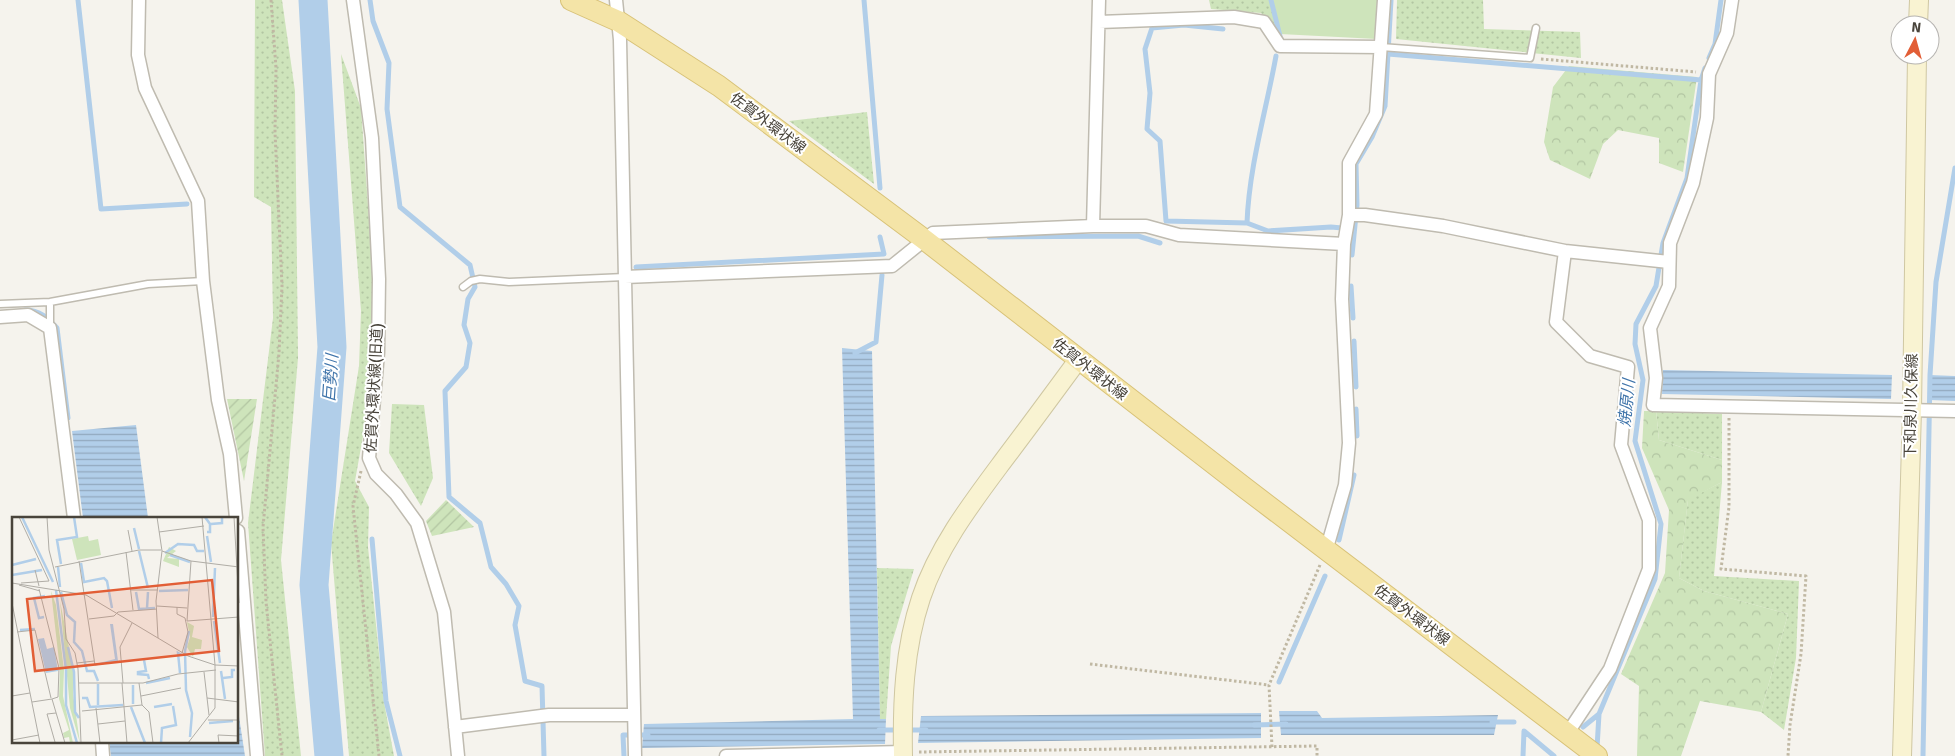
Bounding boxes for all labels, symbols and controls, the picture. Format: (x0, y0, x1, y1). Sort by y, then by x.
north arrow (1890, 15, 1940, 65)
text: N (1911, 19, 1922, 37)
street label: 佐賀外環状線 (727, 89, 809, 157)
street label: 佐賀外環状線(旧道) (362, 323, 386, 453)
street label: 佐賀外環状線 (1049, 334, 1131, 404)
water label: 巨勢川 (319, 351, 343, 403)
street label: 下和泉川久保線 (1901, 353, 1921, 459)
water label: 焼原川 (1615, 376, 1640, 428)
inset map (12, 517, 239, 744)
street label: 佐賀外環状線 (1371, 581, 1453, 649)

